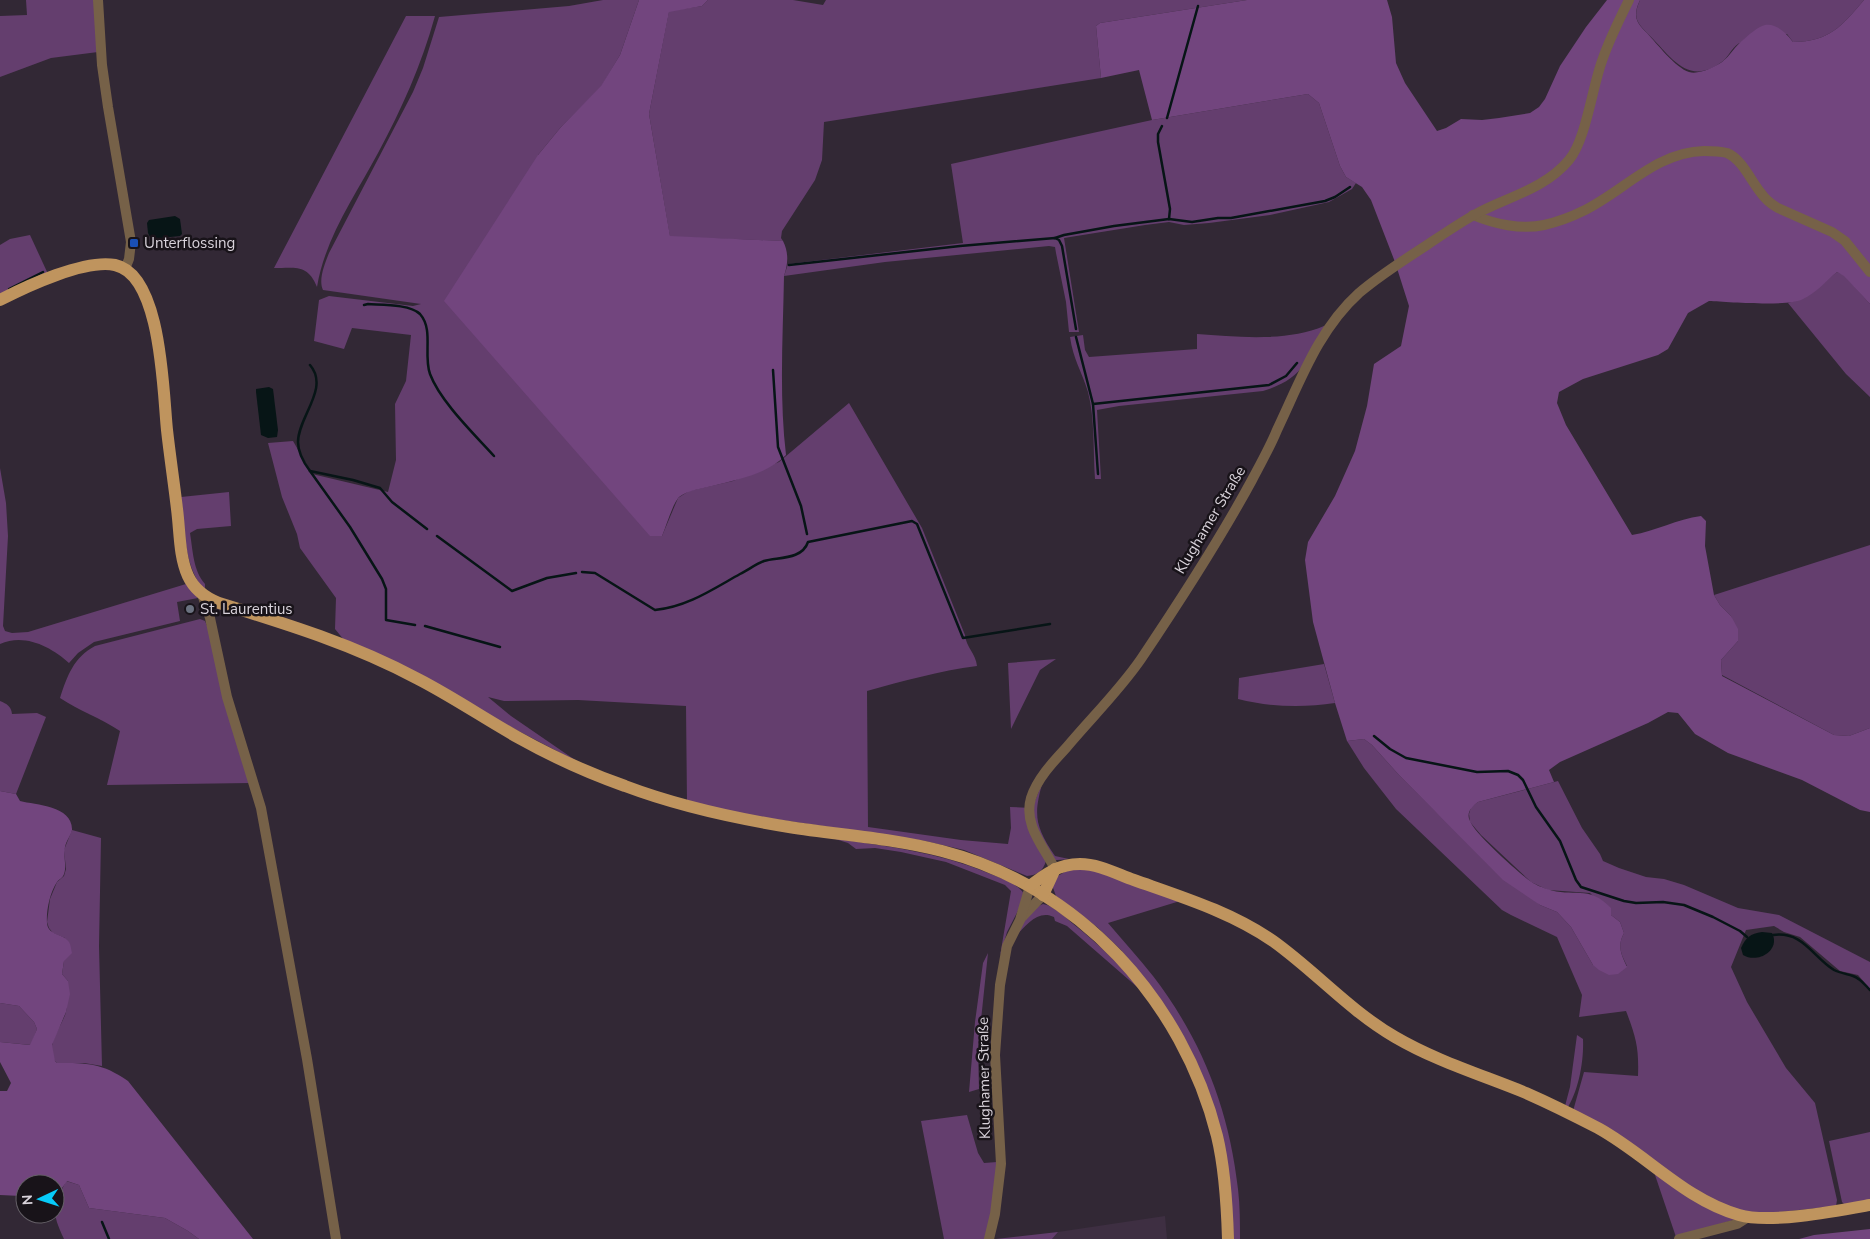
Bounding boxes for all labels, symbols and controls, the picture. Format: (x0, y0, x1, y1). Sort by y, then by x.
place label: Unterflossing (144, 233, 235, 253)
marker: Unterflossing (128, 237, 140, 249)
street label: Klughamer Straße (1170, 462, 1250, 578)
place label: St. Laurentius (200, 599, 293, 619)
marker: St. Laurentius (184, 603, 196, 615)
street label: Klughamer Straße (973, 1017, 995, 1139)
north arrow (15, 1174, 65, 1224)
text: N (18, 1194, 37, 1206)

